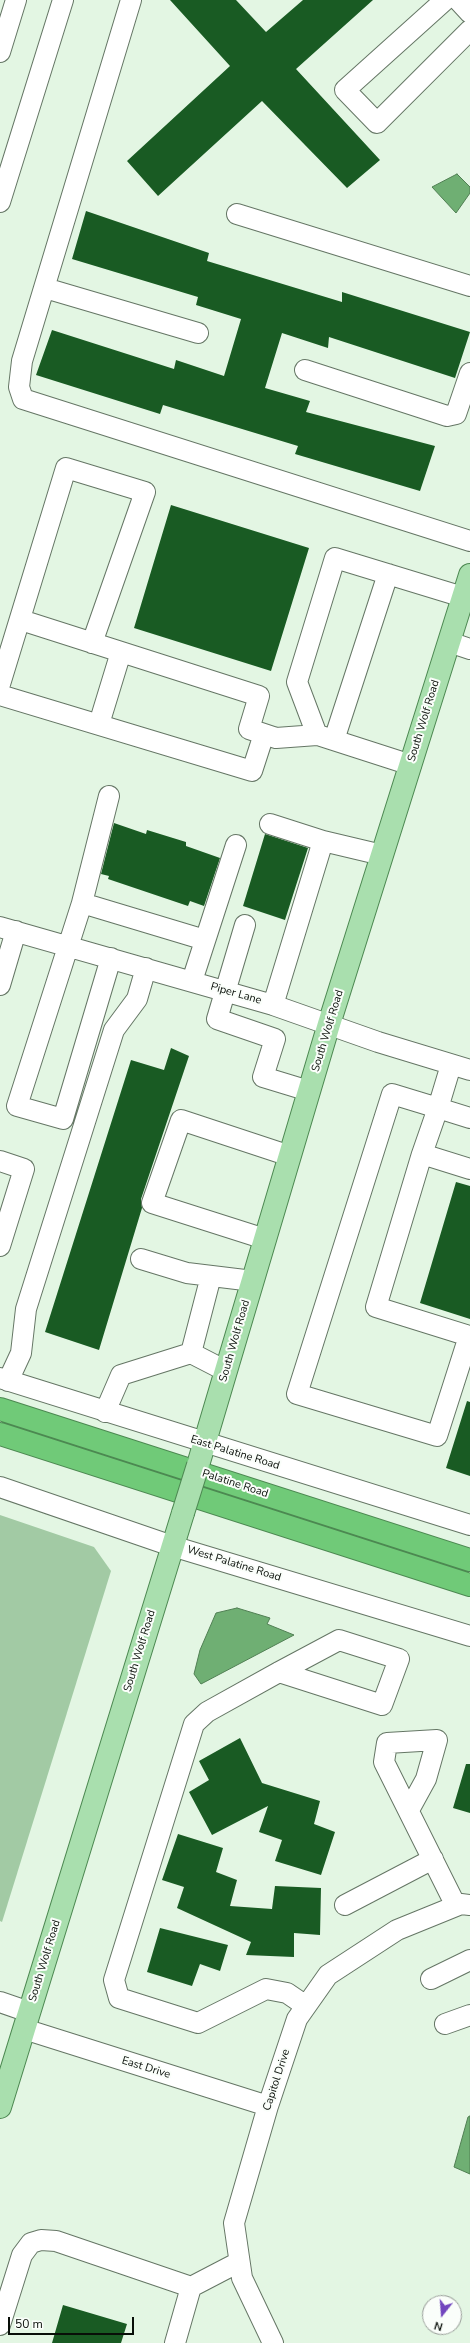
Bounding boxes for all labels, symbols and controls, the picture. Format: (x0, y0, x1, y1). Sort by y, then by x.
street label: South Wolf Road (405, 679, 443, 763)
street label: Piper Lane (209, 980, 263, 1008)
street label: South Wolf Road (309, 989, 347, 1073)
street label: South Wolf Road (217, 1298, 253, 1384)
street label: East Palatine Road (189, 1433, 281, 1473)
street label: Palatine Road (200, 1467, 270, 1501)
street label: West Palatine Road (185, 1543, 283, 1585)
street label: South Wolf Road (121, 1609, 159, 1693)
street label: South Wolf Road (26, 1919, 64, 2003)
street label: Capitol Drive (261, 2047, 293, 2113)
street label: East Drive (120, 2054, 172, 2082)
north arrow (422, 2295, 462, 2335)
scale bar (10, 2309, 136, 2335)
text: 50 m (15, 2316, 43, 2332)
text: N (433, 2318, 445, 2334)

